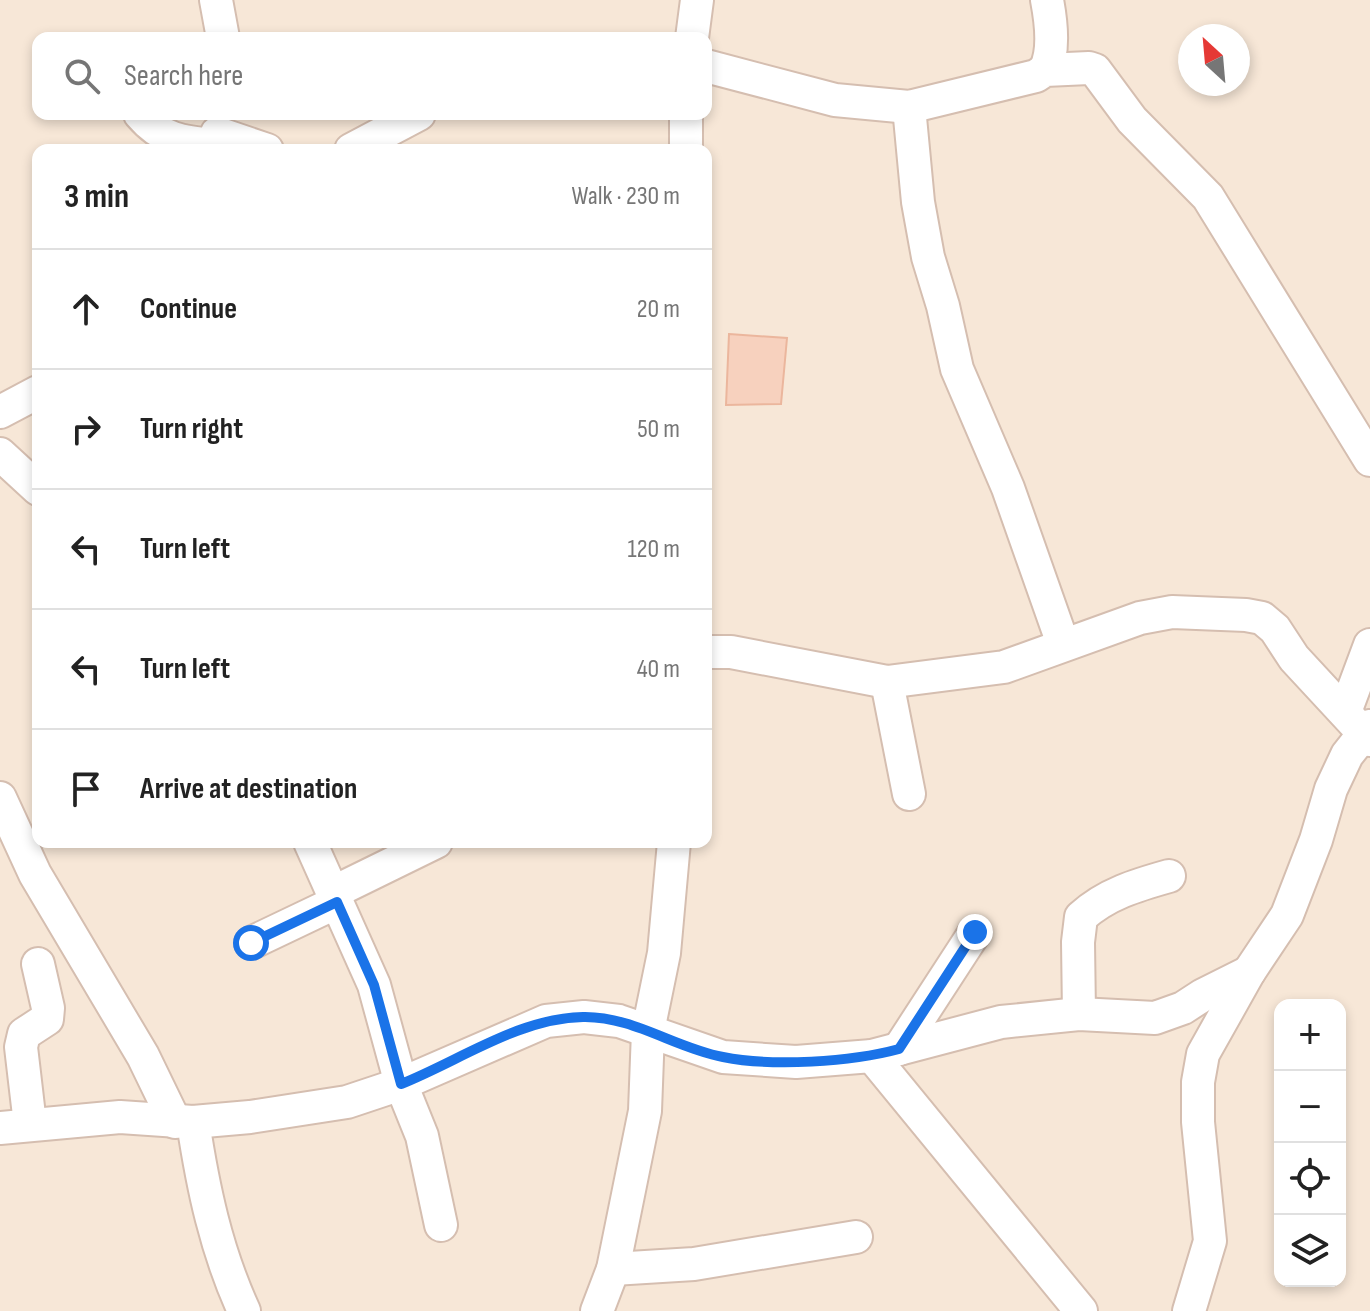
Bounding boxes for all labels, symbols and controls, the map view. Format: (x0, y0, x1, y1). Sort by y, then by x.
north arrow (1178, 24, 1250, 96)
search box (32, 32, 712, 120)
icon: search (60, 54, 104, 98)
text: Search here (124, 58, 243, 94)
text: 3 min (64, 176, 129, 217)
text: Walk · 230 m (571, 181, 680, 212)
icon: ahead (64, 287, 108, 331)
text: Continue (140, 291, 237, 327)
text: 20 m (637, 294, 680, 325)
icon: right (64, 407, 108, 451)
text: Turn right (140, 411, 243, 447)
text: 50 m (637, 414, 680, 445)
icon: left (64, 527, 108, 571)
text: Turn left (140, 531, 230, 567)
text: 120 m (627, 534, 680, 565)
icon: left (64, 647, 108, 691)
text: Turn left (140, 651, 230, 687)
text: 40 m (637, 654, 680, 685)
icon: arrive (64, 767, 108, 811)
text: Arrive at destination (140, 771, 357, 807)
route end (957, 914, 993, 950)
route start (233, 925, 269, 961)
map controls (1274, 999, 1346, 1287)
button: + (1274, 999, 1346, 1071)
button: − (1274, 1071, 1346, 1143)
button: locate (1274, 1143, 1346, 1215)
button: layers (1274, 1215, 1346, 1287)

